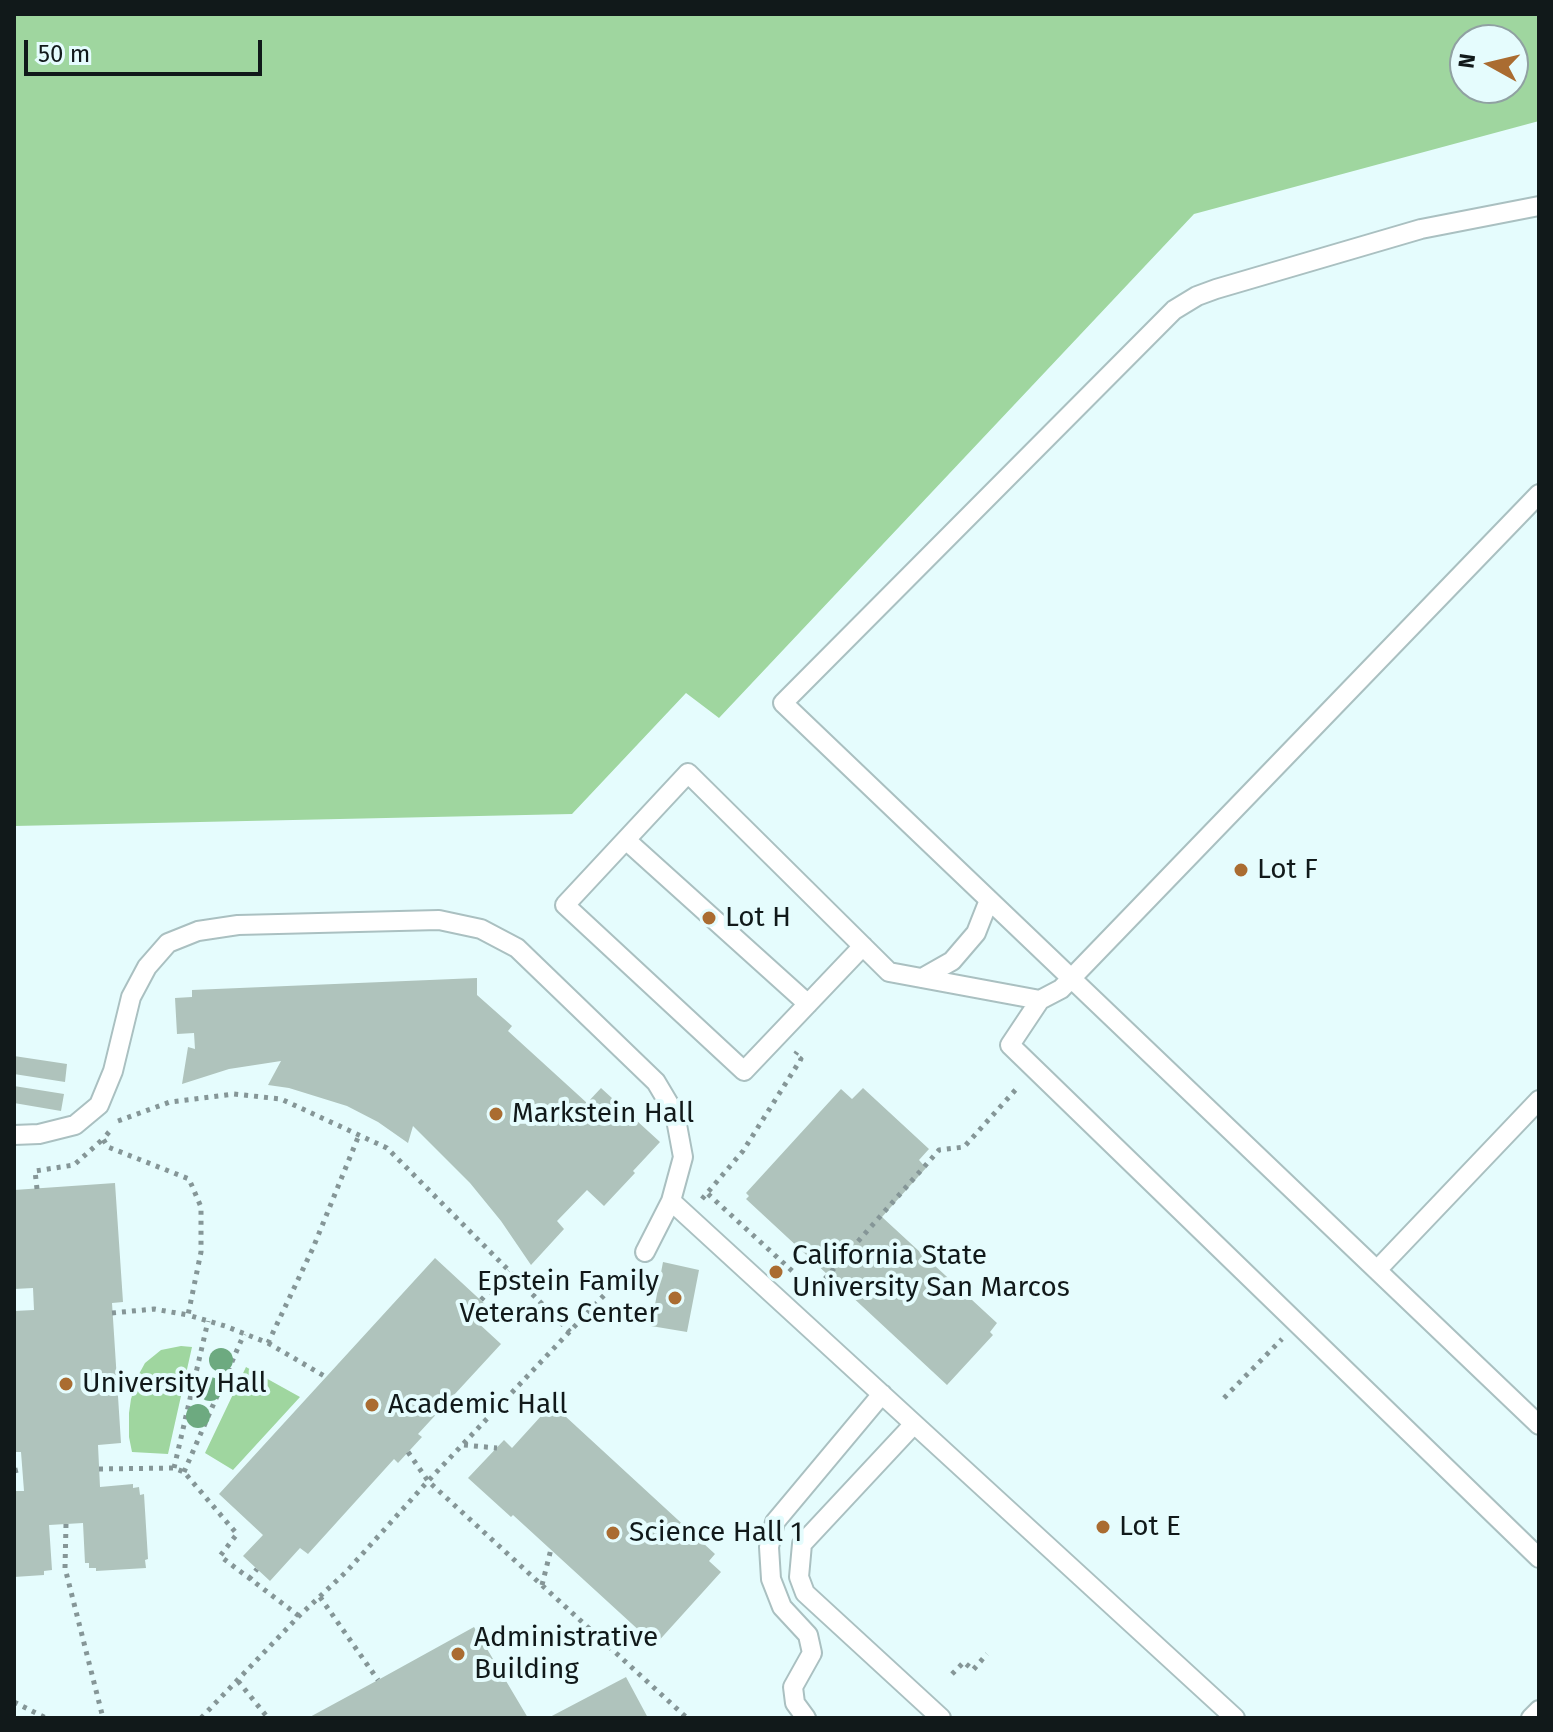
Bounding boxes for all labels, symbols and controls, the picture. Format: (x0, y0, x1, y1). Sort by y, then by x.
scale bar (28, 24, 266, 74)
north arrow (1449, 24, 1529, 104)
text: 50 m (38, 40, 90, 68)
text: N (1452, 52, 1481, 70)
place label: Lot F (1257, 853, 1318, 887)
marker: Lot F (1232, 861, 1250, 879)
place label: Lot H (725, 901, 791, 935)
marker: Lot H (700, 909, 718, 927)
place label: Markstein Hall (512, 1097, 694, 1131)
marker: Markstein Hall (487, 1105, 505, 1123)
place label: California State University San Marcos (792, 1239, 1070, 1305)
marker: California State University San Marcos (767, 1263, 785, 1281)
place label: Epstein Family Veterans Center (459, 1265, 659, 1331)
marker: Epstein Family Veterans Center (666, 1289, 684, 1307)
place label: University Hall (82, 1367, 267, 1401)
marker: University Hall (57, 1375, 75, 1393)
place label: Academic Hall (388, 1388, 567, 1422)
marker: Academic Hall (363, 1396, 381, 1414)
place label: Lot E (1119, 1510, 1181, 1544)
place label: Science Hall 1 (629, 1516, 803, 1550)
marker: Lot E (1094, 1518, 1112, 1536)
marker: Science Hall 1 (604, 1524, 622, 1542)
place label: Administrative Building (474, 1621, 658, 1687)
marker: Administrative Building (449, 1645, 467, 1663)

